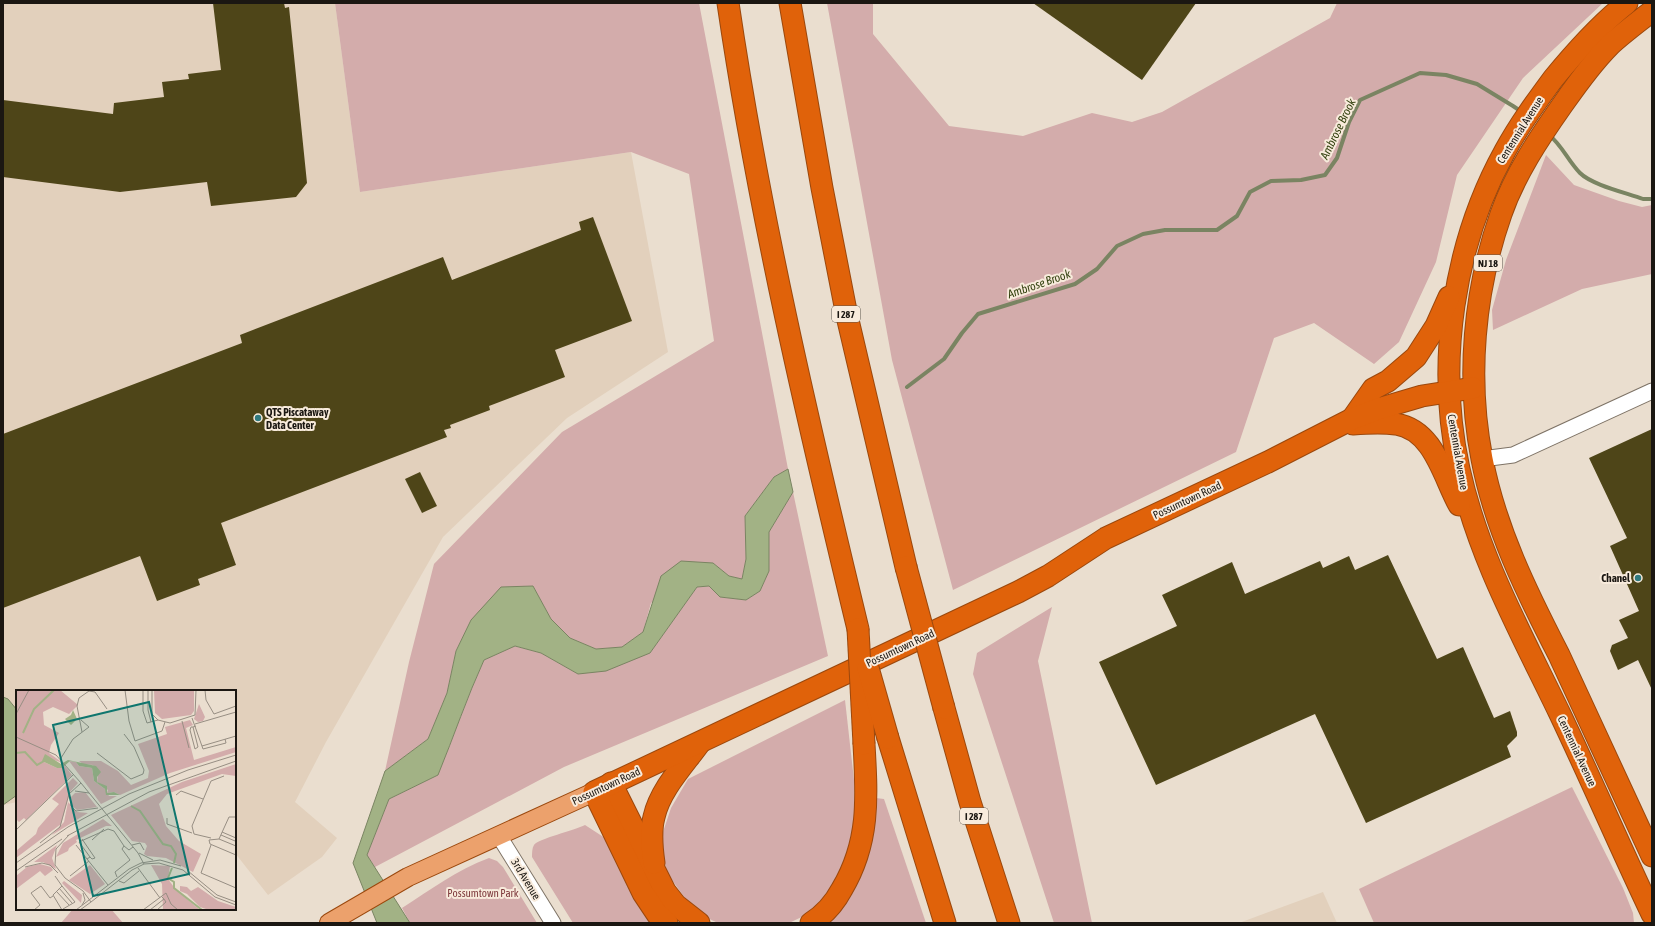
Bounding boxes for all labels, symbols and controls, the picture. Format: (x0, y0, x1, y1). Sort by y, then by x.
street label: Centennial Avenue (1495, 94, 1545, 166)
water label: Ambrose Brook (1317, 96, 1359, 163)
road number: NJ 18 (1474, 255, 1502, 271)
water label: Ambrose Brook (1005, 266, 1073, 302)
road number: I 287 (832, 306, 860, 322)
place label: QTS Piscataway Data Center (266, 406, 329, 431)
marker: QTS Piscataway Data Center (253, 413, 263, 423)
street label: Centennial Avenue (1445, 413, 1471, 491)
street label: Possumtown Road (1151, 479, 1223, 521)
place label: Chanel (1601, 572, 1631, 584)
marker: Chanel (1633, 573, 1643, 583)
street label: Possumtown Road (864, 627, 936, 669)
inset map (16, 690, 236, 910)
street label: Centennial Avenue (1555, 714, 1599, 788)
street label: Possumtown Road (570, 765, 642, 807)
road number: I 287 (960, 808, 988, 824)
street label: 3rd Avenue (509, 856, 543, 902)
park label: Possumtown Park (447, 887, 519, 899)

